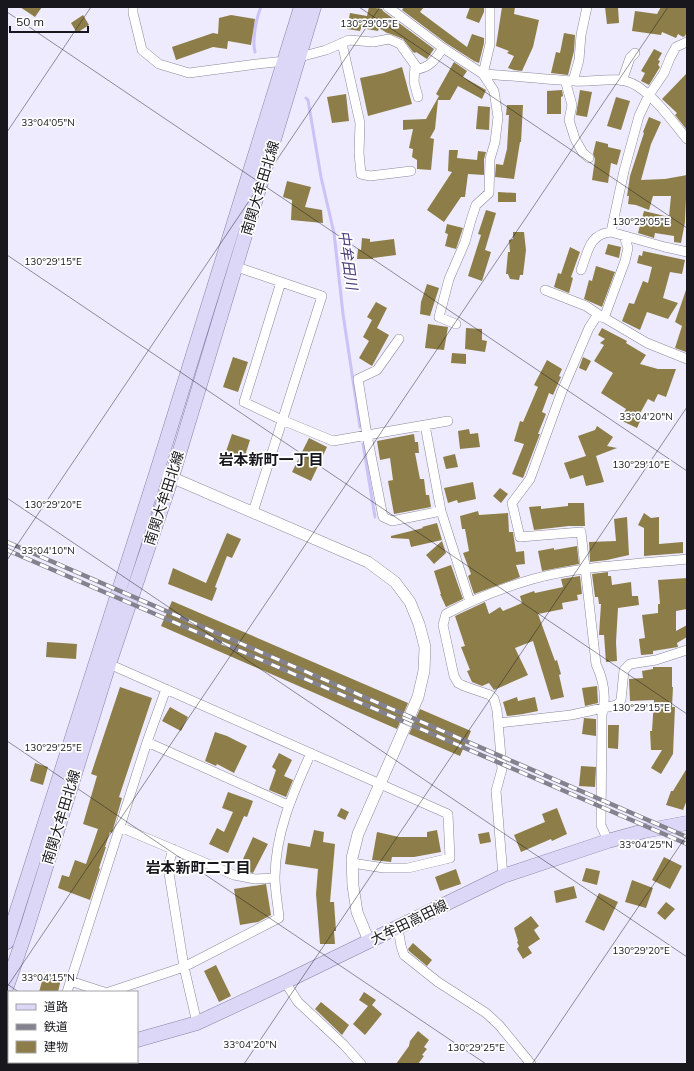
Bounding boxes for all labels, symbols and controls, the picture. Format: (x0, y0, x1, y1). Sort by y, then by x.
scale bar (10, 8, 88, 34)
text: 50 m (16, 14, 44, 29)
text: 130°29'05"E (340, 17, 398, 30)
text: 33°04'05"N (21, 116, 75, 129)
street label: 南関大牟田北線 (237, 139, 283, 237)
text: 130°29'05"E (612, 215, 670, 228)
water label: 中牟田川 (334, 229, 362, 293)
text: 130°29'15"E (24, 255, 82, 268)
text: 33°04'20"N (619, 410, 673, 423)
street label: 南関大牟田北線 (140, 449, 188, 547)
district label: 岩本新町一丁目 (218, 450, 324, 469)
text: 130°29'10"E (612, 458, 670, 471)
text: 130°29'20"E (24, 498, 82, 511)
text: 33°04'10"N (21, 544, 75, 557)
text: 130°29'15"E (612, 701, 670, 714)
text: 130°29'25"E (24, 741, 82, 754)
street label: 南関大牟田北線 (38, 768, 84, 866)
text: 33°04'25"N (619, 838, 673, 851)
district label: 岩本新町二丁目 (145, 858, 251, 877)
street label: 大牟田高田線 (367, 895, 451, 949)
text: 130°29'20"E (612, 944, 670, 957)
text: 33°04'15"N (21, 971, 75, 984)
legend (8, 991, 138, 1063)
text: 道路 (44, 999, 68, 1014)
text: 鉄道 (44, 1019, 68, 1034)
text: 33°04'20"N (223, 1038, 277, 1051)
text: 建物 (44, 1039, 68, 1054)
text: 130°29'25"E (447, 1041, 505, 1054)

